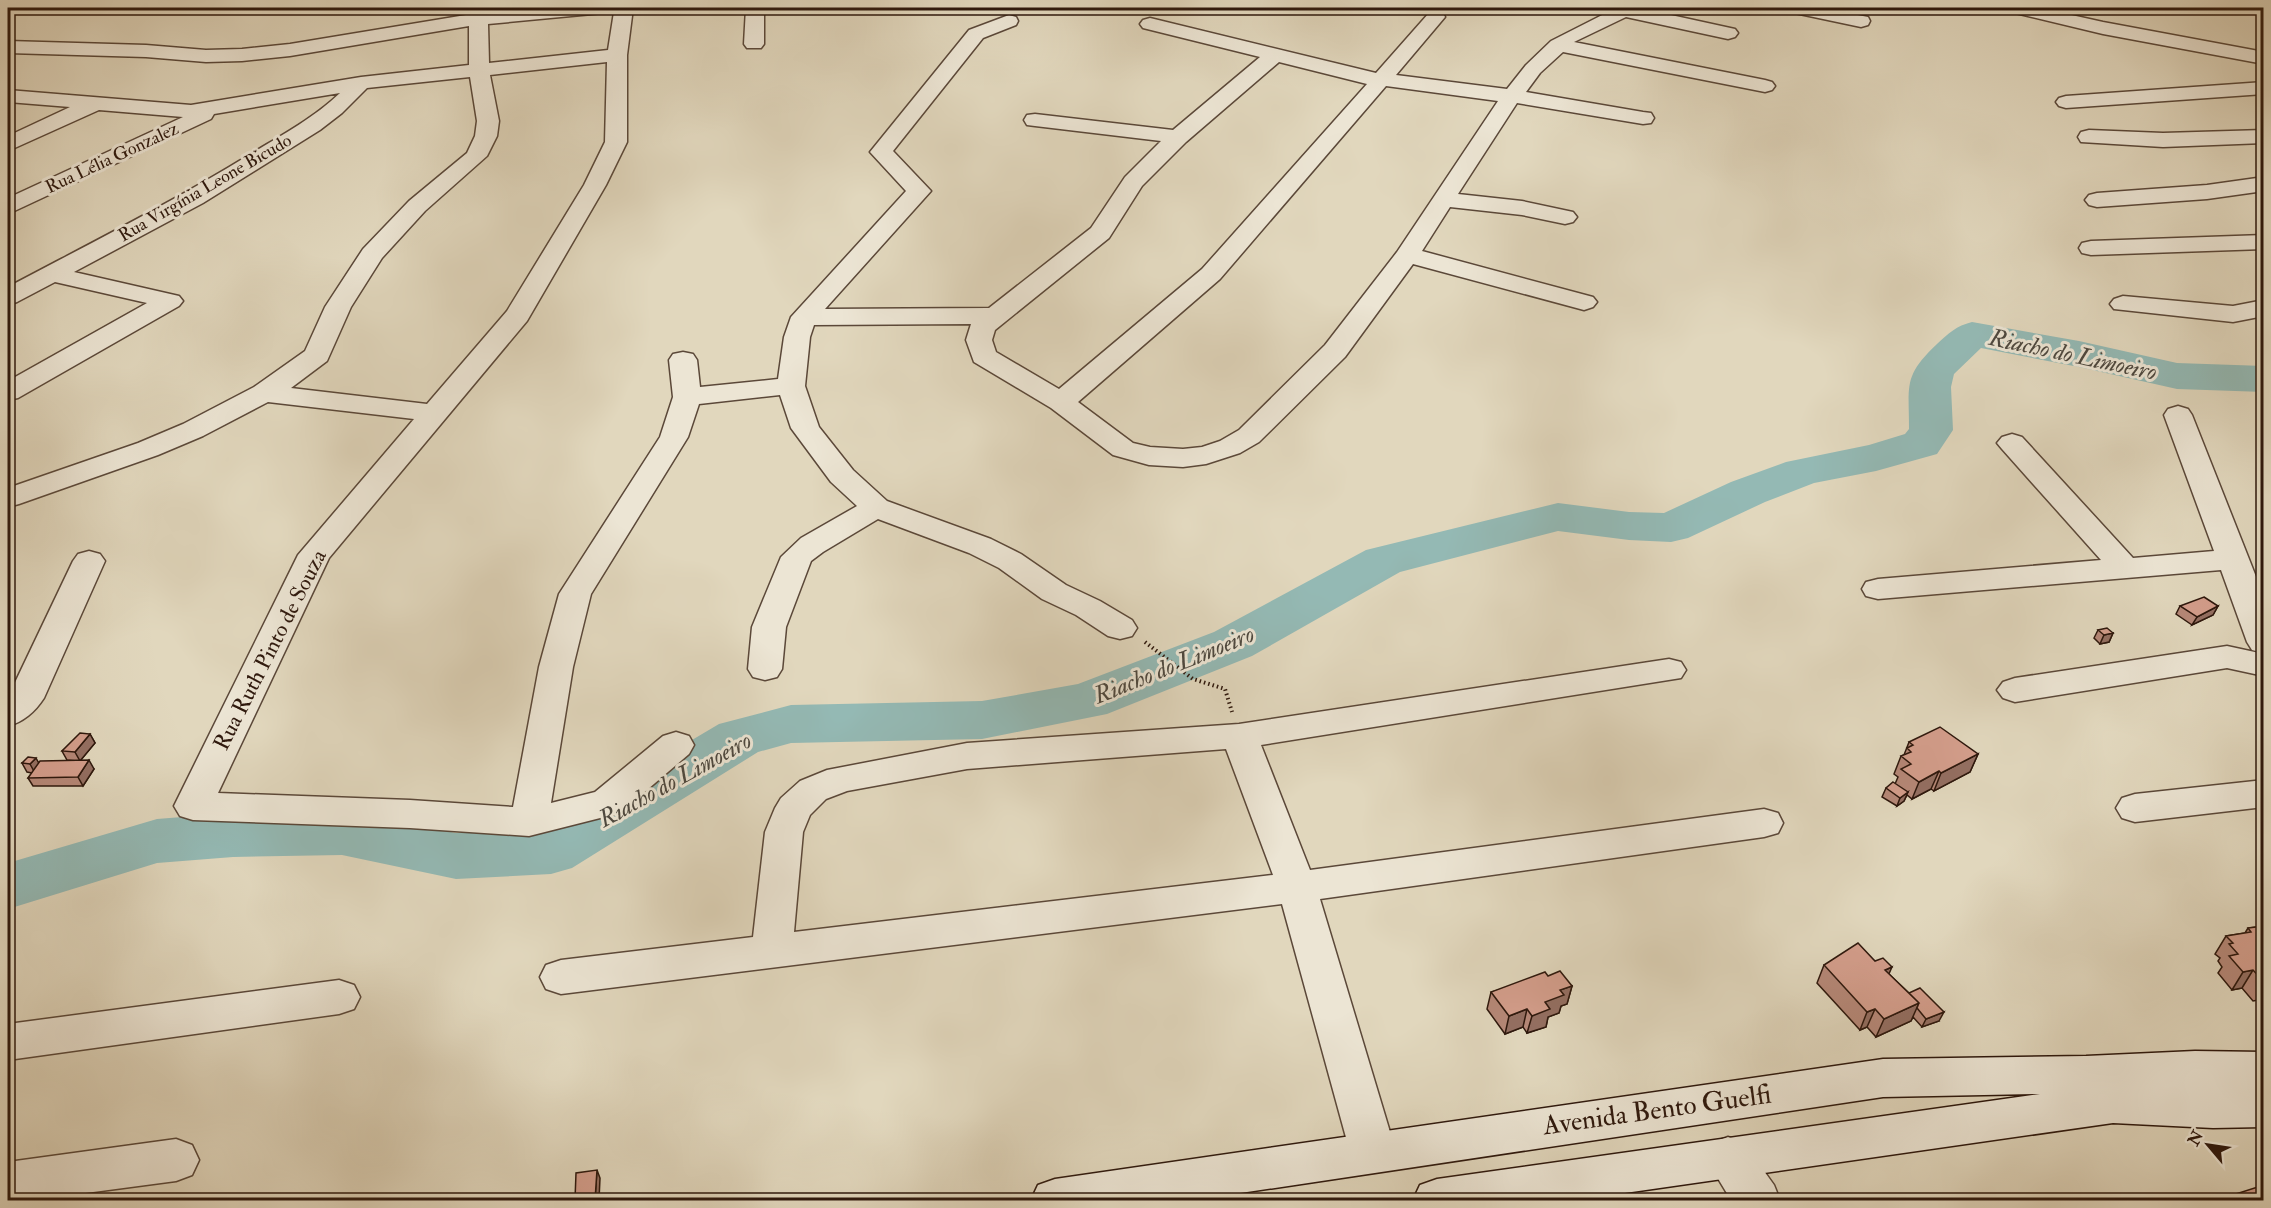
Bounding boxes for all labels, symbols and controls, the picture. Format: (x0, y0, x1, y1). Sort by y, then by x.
street label: Rua Lélia Gonzalez (42, 117, 183, 199)
street label: Rua Virgínia Leone Bicudo (114, 129, 296, 247)
water label: Riacho do Limoeiro (1985, 322, 2160, 388)
street label: Rua Ruth Pinto de Souza (207, 544, 333, 755)
water label: Riacho do Limoeiro (1088, 619, 1259, 712)
water label: Riacho do Limoeiro (592, 725, 757, 835)
street label: Avenida Bento Guelfi (1540, 1078, 1773, 1142)
north arrow (2178, 1115, 2238, 1175)
text: N (2183, 1127, 2208, 1150)

